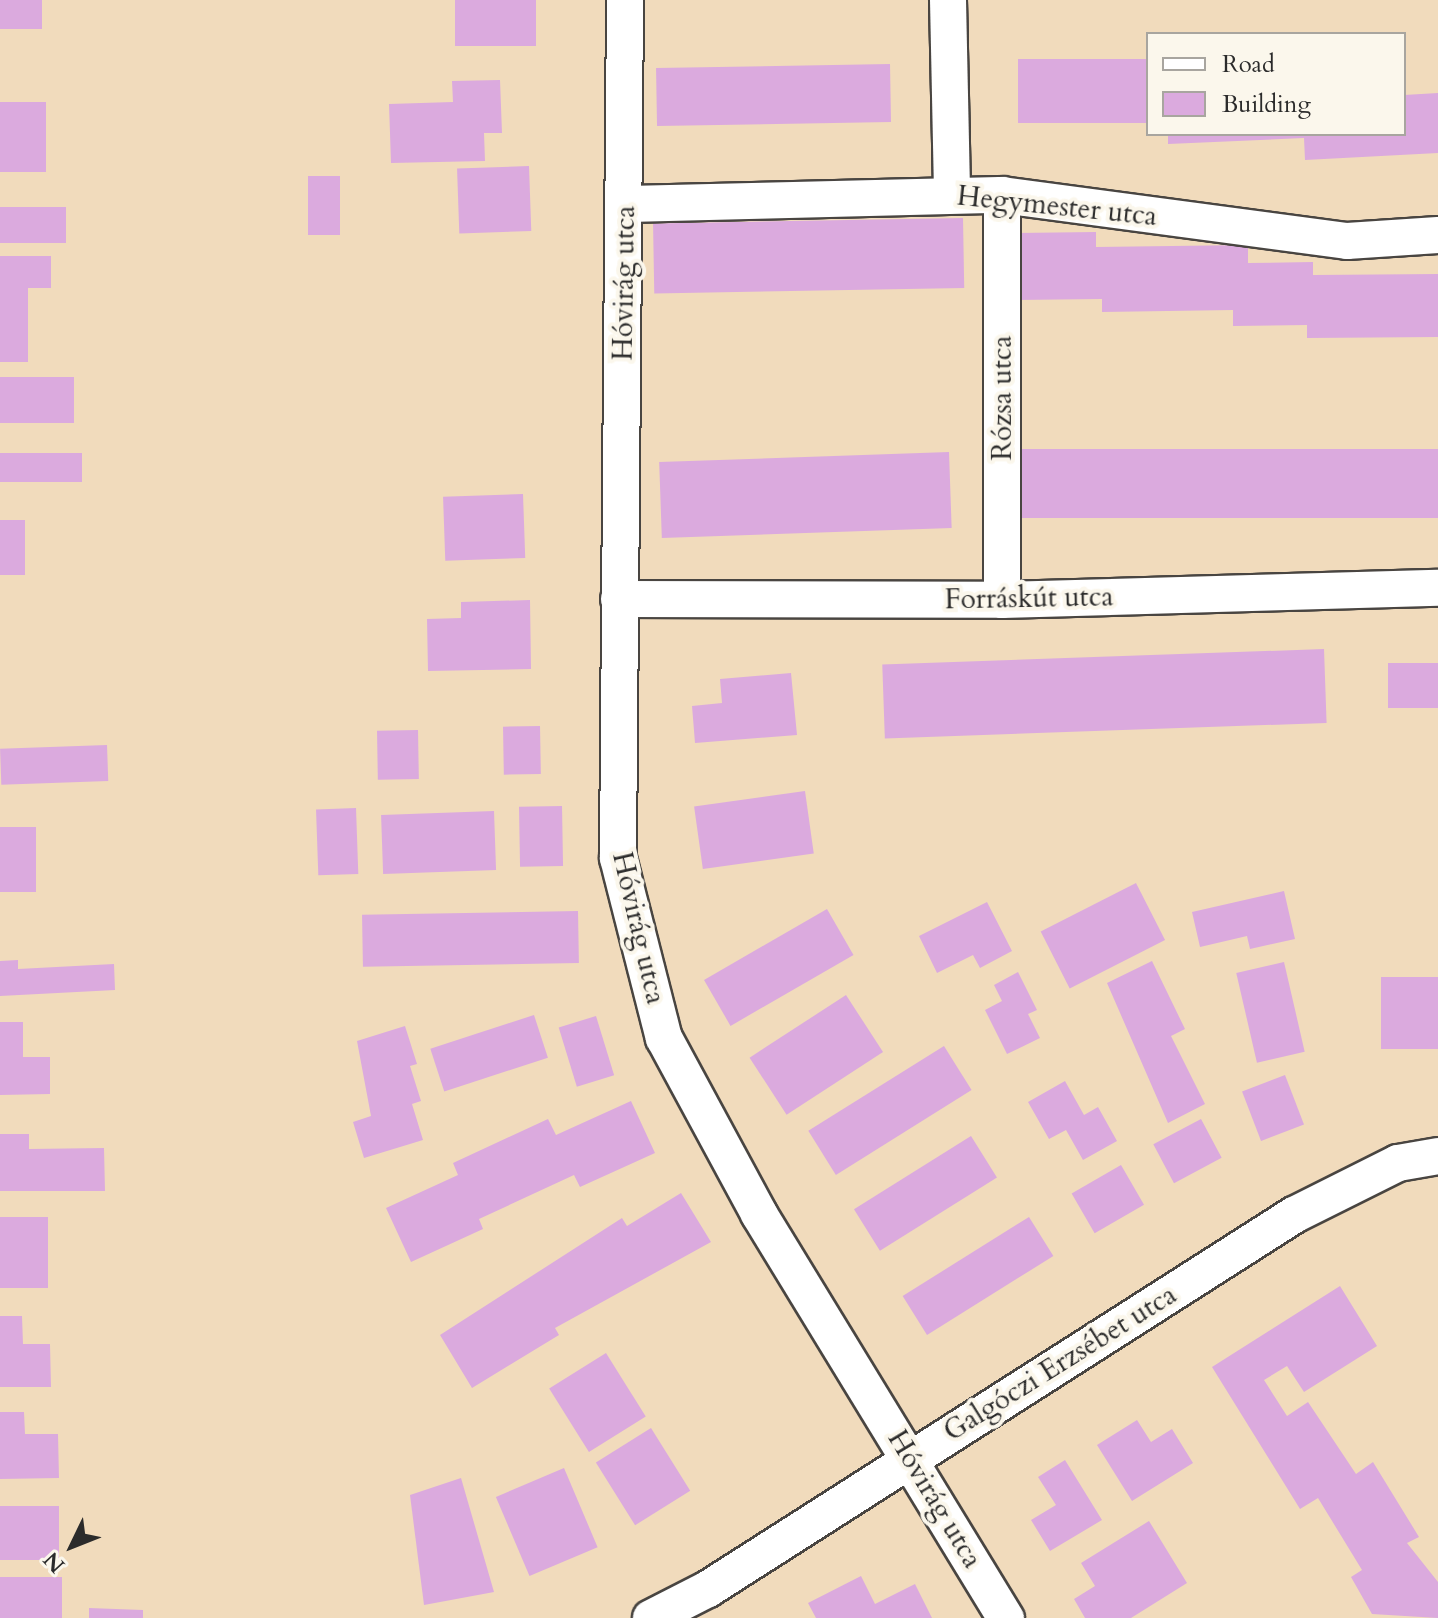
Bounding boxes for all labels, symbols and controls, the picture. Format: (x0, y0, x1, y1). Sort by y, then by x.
legend (1146, 32, 1406, 136)
text: Road (1222, 48, 1275, 81)
text: Building (1222, 88, 1311, 121)
street label: Hegymester utca (955, 179, 1159, 233)
street label: Hóvirág utca (606, 205, 642, 361)
street label: Rózsa utca (985, 335, 1019, 461)
street label: Forráskút utca (944, 580, 1114, 616)
street label: Hóvirág utca (605, 849, 673, 1007)
street label: Galgóczi Erzsébet utca (937, 1278, 1183, 1448)
street label: Hóvirág utca (881, 1424, 989, 1574)
north arrow (32, 1506, 112, 1586)
text: N (37, 1545, 72, 1580)

